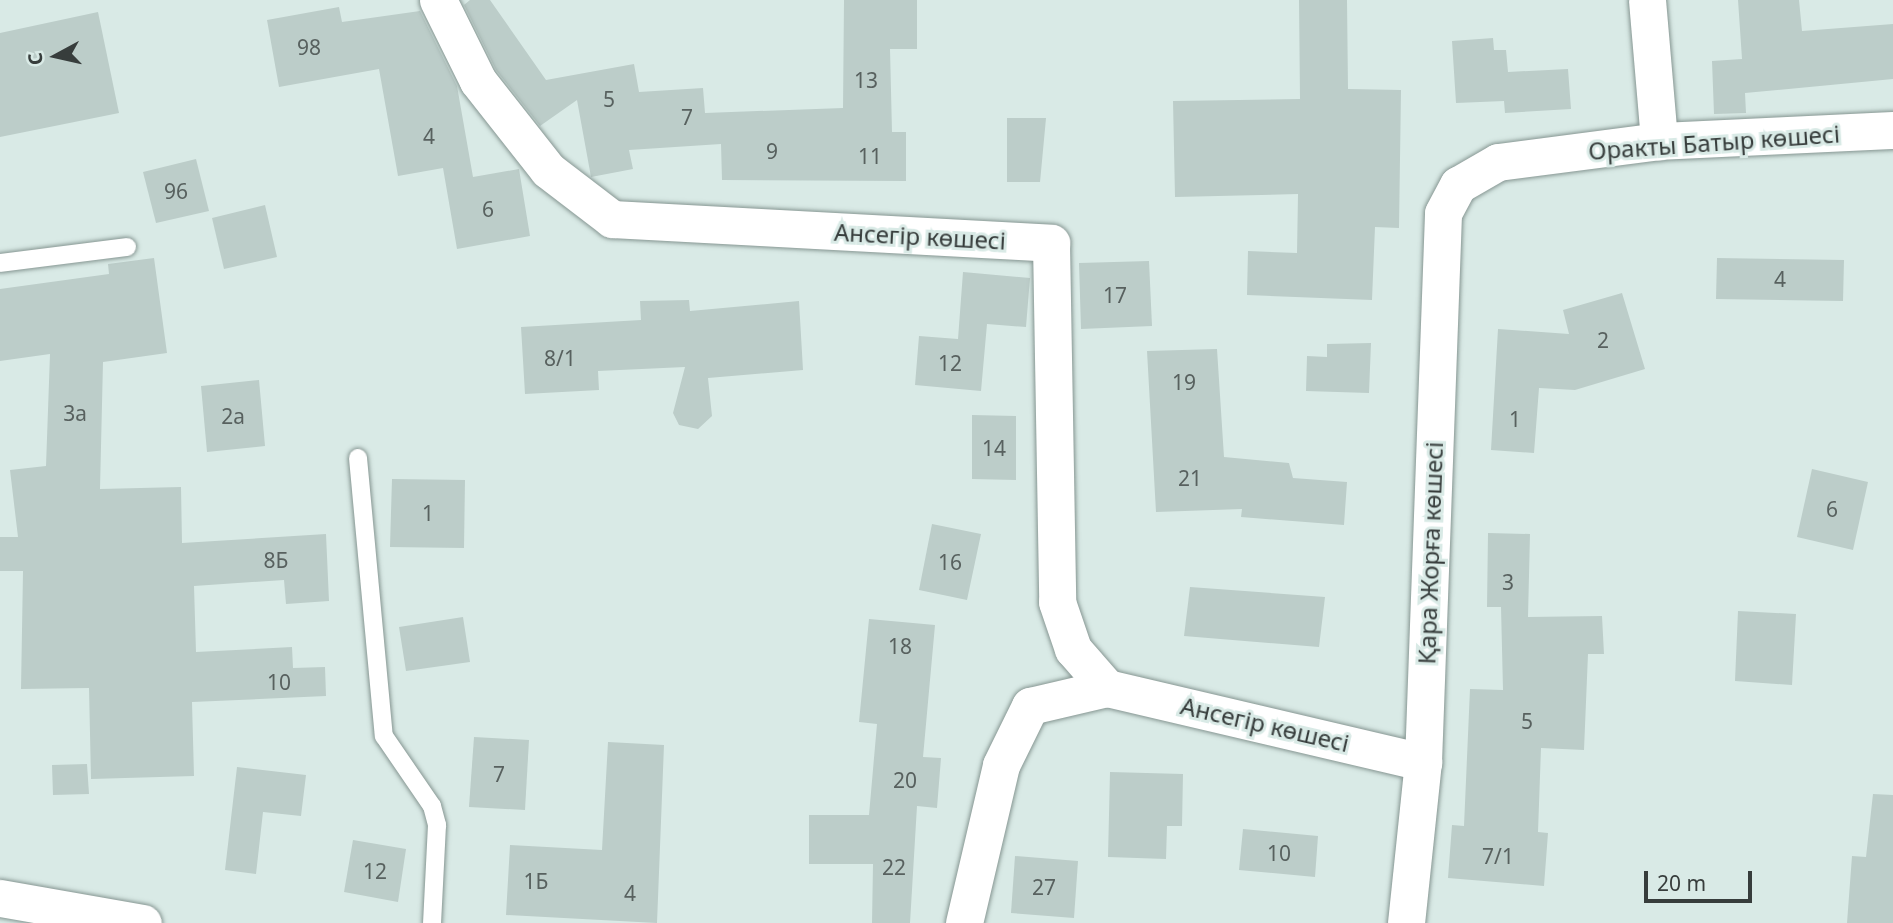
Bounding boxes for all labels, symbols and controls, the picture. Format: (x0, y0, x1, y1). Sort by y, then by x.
north arrow (21, 21, 91, 91)
house number: 98 (297, 34, 321, 60)
text: С (21, 51, 49, 67)
house number: 13 (854, 67, 878, 93)
house number: 5 (603, 86, 615, 112)
house number: 7 (681, 104, 693, 130)
street label: Оракты Батыр көшесі (1587, 119, 1841, 165)
house number: 4 (423, 123, 435, 149)
house number: 9 (766, 138, 778, 164)
house number: 11 (858, 143, 882, 169)
house number: 96 (164, 178, 188, 204)
house number: 6 (482, 196, 494, 222)
street label: Ансегір көшесі (833, 217, 1007, 255)
house number: 4 (1774, 266, 1786, 292)
house number: 17 (1103, 282, 1127, 308)
house number: 2 (1597, 327, 1609, 353)
house number: 8/1 (544, 345, 576, 371)
house number: 12 (938, 350, 962, 376)
house number: 19 (1172, 369, 1196, 395)
house number: 3а (63, 400, 87, 426)
house number: 2а (221, 403, 245, 429)
house number: 1 (1509, 406, 1521, 432)
house number: 14 (982, 435, 1006, 461)
street label: Қара Жорға көшесі (1412, 441, 1448, 665)
house number: 21 (1178, 465, 1202, 491)
house number: 6 (1826, 496, 1838, 522)
house number: 1 (422, 500, 434, 526)
house number: 8Б (264, 547, 288, 573)
house number: 16 (938, 549, 962, 575)
house number: 3 (1502, 569, 1514, 595)
house number: 18 (888, 633, 912, 659)
house number: 10 (267, 669, 291, 695)
street label: Ансегір көшесі (1178, 691, 1352, 757)
house number: 5 (1521, 708, 1533, 734)
house number: 7 (493, 761, 505, 787)
house number: 20 (893, 767, 917, 793)
house number: 10 (1267, 840, 1291, 866)
house number: 7/1 (1482, 843, 1514, 869)
house number: 22 (882, 854, 906, 880)
scale bar (1648, 856, 1756, 900)
house number: 12 (363, 858, 387, 884)
house number: 1Б (524, 868, 548, 894)
text: 20 m (1657, 869, 1706, 897)
house number: 27 (1032, 874, 1056, 900)
house number: 4 (624, 880, 636, 906)

